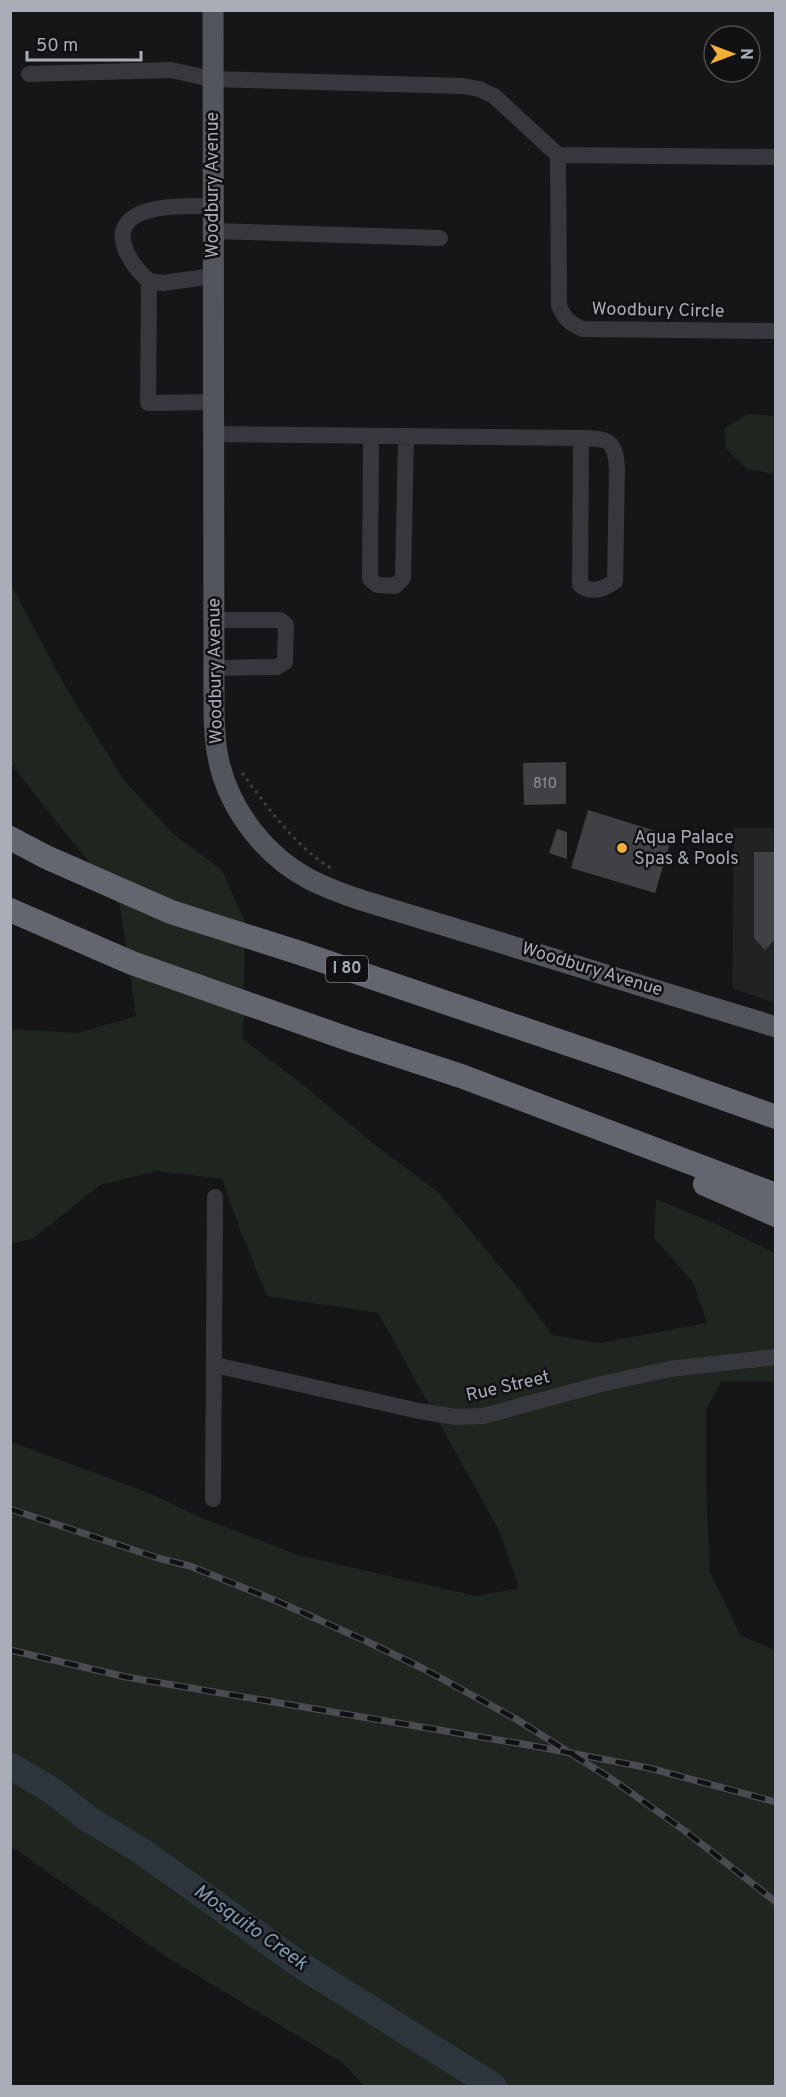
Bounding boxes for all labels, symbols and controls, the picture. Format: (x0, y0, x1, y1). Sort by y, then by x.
scale bar (27, 24, 141, 62)
north arrow (702, 24, 762, 84)
text: 50 m (36, 35, 78, 58)
text: N (735, 48, 755, 60)
street label: Woodbury Avenue (202, 112, 225, 258)
street label: Woodbury Circle (591, 298, 725, 324)
street label: Woodbury Avenue (203, 598, 229, 744)
house number: 810 (533, 775, 557, 794)
place label: Aqua Palace Spas & Pools (634, 827, 739, 871)
marker: Aqua Palace Spas & Pools (615, 841, 629, 855)
street label: Woodbury Avenue (519, 938, 665, 1002)
road number: I 80 (326, 956, 368, 982)
street label: Rue Street (464, 1366, 552, 1408)
water label: Mosquito Creek (188, 1879, 313, 1978)

